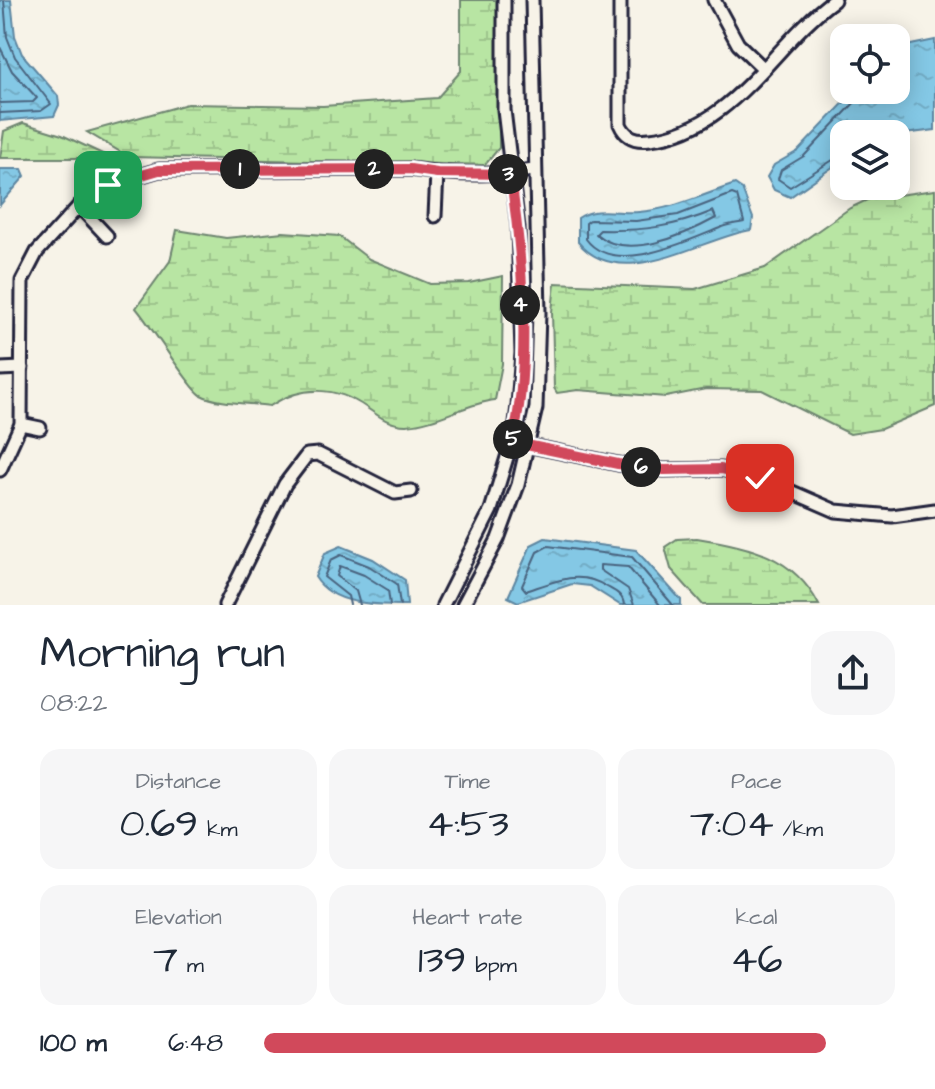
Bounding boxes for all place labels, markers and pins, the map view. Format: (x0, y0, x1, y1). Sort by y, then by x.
pin: 1 (220, 149, 260, 189)
pin: 2 (354, 149, 394, 189)
pin (74, 151, 142, 219)
pin: 3 (488, 154, 528, 194)
pin: 4 (500, 285, 540, 325)
pin: 5 (493, 419, 533, 459)
pin (726, 444, 794, 512)
pin: 6 (621, 447, 661, 487)

